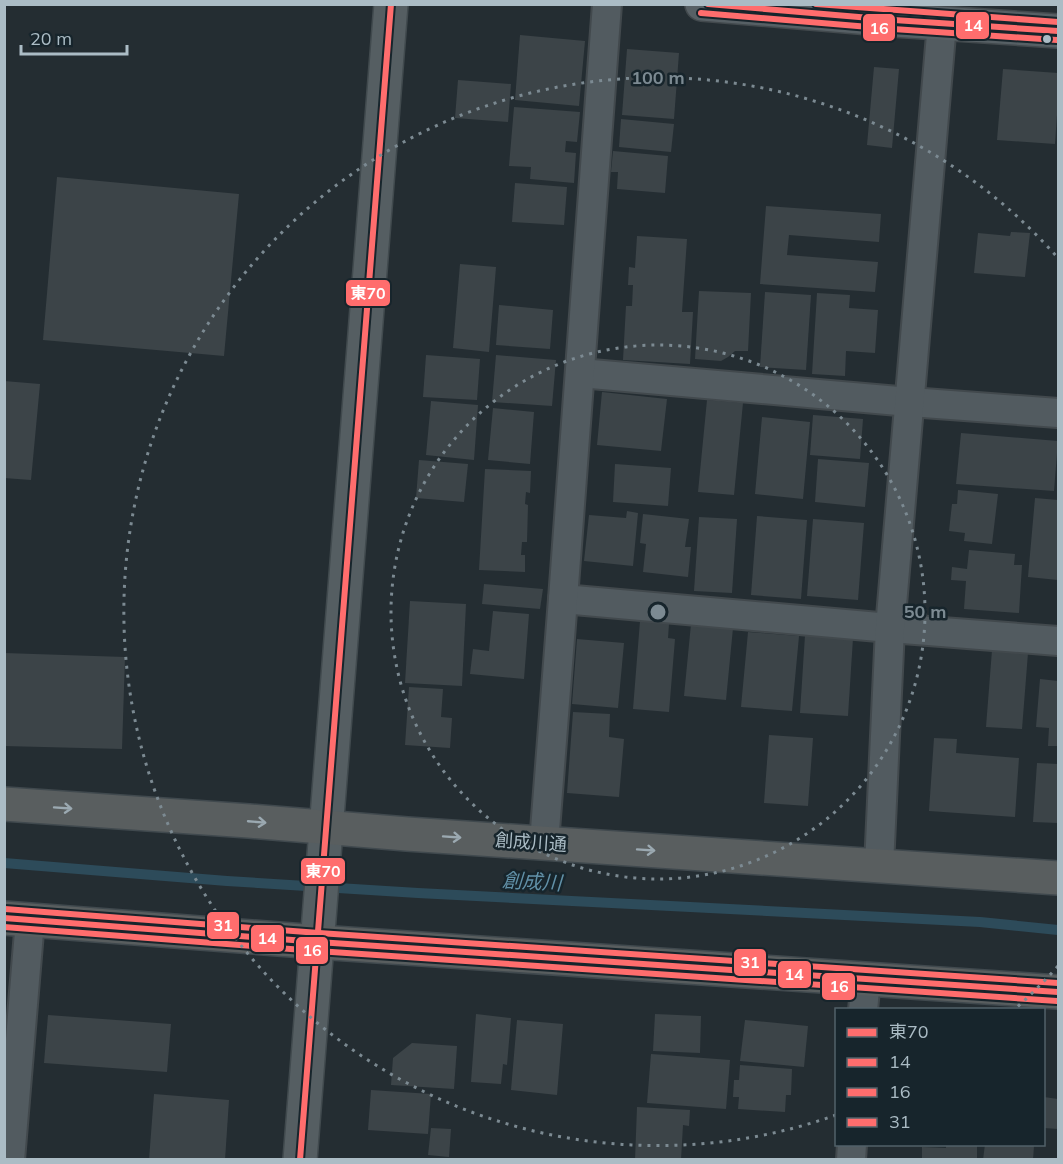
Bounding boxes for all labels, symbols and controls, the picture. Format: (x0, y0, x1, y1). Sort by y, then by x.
line badge: 14 (955, 11, 990, 40)
line badge: 16 (862, 13, 896, 42)
text: 14 (963, 15, 983, 35)
scale bar (21, 18, 128, 56)
text: 16 (869, 18, 889, 38)
text: 20 m (30, 27, 72, 50)
unlabelled marker (1041, 33, 1053, 45)
text: 100 m (631, 66, 685, 89)
line badge: 東70 (345, 279, 391, 307)
text: 東70 (350, 283, 386, 303)
text: 50 m (904, 600, 946, 623)
centre of rings (648, 602, 668, 622)
one-way arrow (52, 803, 72, 814)
one-way arrow (247, 816, 267, 827)
street label: 創成川通 (494, 828, 568, 856)
one-way arrow (441, 831, 461, 842)
one-way arrow (636, 845, 656, 856)
line badge: 東70 (300, 857, 346, 885)
text: 東70 (305, 861, 341, 881)
water label: 創成川 (501, 867, 565, 895)
line badge: 31 (206, 911, 240, 940)
text: 31 (213, 915, 233, 935)
line badge: 14 (250, 924, 285, 953)
text: 14 (257, 928, 277, 948)
line badge: 16 (295, 936, 329, 965)
text: 16 (302, 940, 322, 960)
line badge: 31 (733, 948, 767, 977)
text: 31 (740, 952, 760, 972)
line badge: 14 (777, 960, 812, 989)
text: 14 (784, 964, 804, 984)
line badge: 16 (821, 972, 856, 1001)
text: 16 (829, 976, 849, 996)
legend (835, 1008, 1045, 1146)
text: 東70 (889, 1020, 929, 1043)
text: 14 (889, 1050, 911, 1073)
text: 16 (889, 1080, 911, 1103)
text: 31 (889, 1110, 911, 1133)

